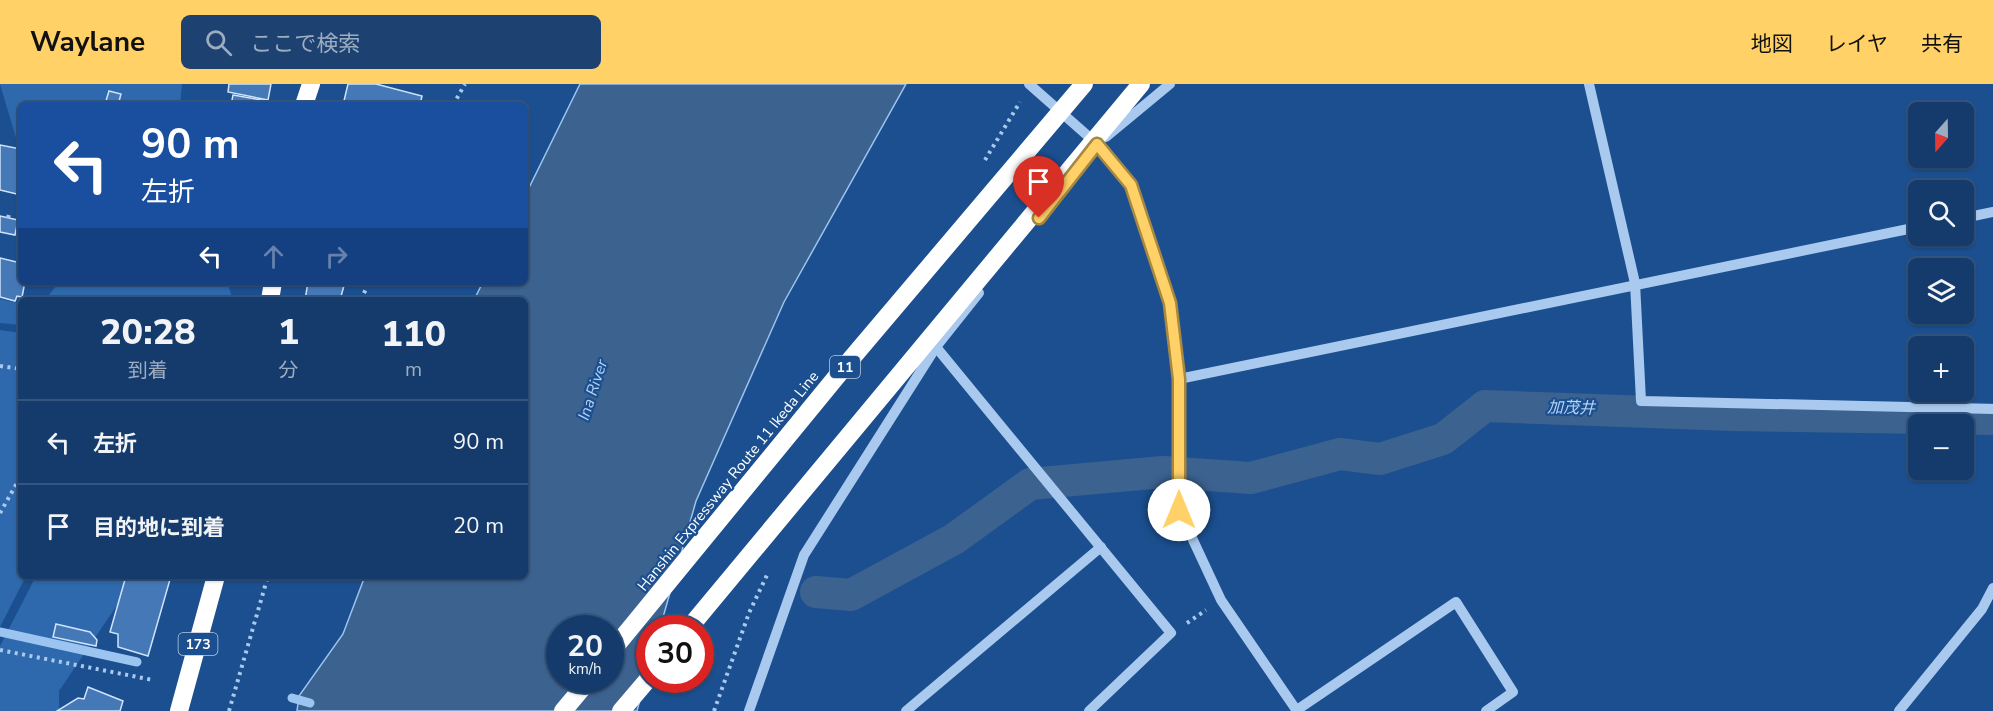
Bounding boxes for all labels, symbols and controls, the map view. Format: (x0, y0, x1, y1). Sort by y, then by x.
search box (181, 15, 601, 69)
text: Waylane (30, 23, 145, 61)
icon: search (202, 26, 235, 59)
text: ここで検索 (250, 29, 360, 59)
text: 地図 (1751, 30, 1793, 58)
text: レイヤ (1826, 30, 1888, 58)
text: 共有 (1921, 30, 1963, 58)
north arrow (1908, 102, 1974, 168)
map controls (1908, 102, 1974, 480)
text: 90 m (141, 116, 240, 173)
icon: left (42, 126, 120, 204)
pin (1013, 156, 1064, 218)
icon: arrive (1022, 165, 1055, 198)
text: 左折 (141, 174, 195, 211)
button: search (1908, 180, 1974, 246)
icon: left (194, 240, 227, 273)
icon: ahead (257, 240, 290, 273)
icon: right (320, 240, 353, 273)
button: layers (1908, 258, 1974, 324)
text: 20:28 (100, 308, 196, 357)
text: 1 (278, 308, 299, 357)
text: 110 (381, 310, 446, 359)
button: + (1908, 336, 1974, 402)
text: m (405, 356, 422, 383)
water label: Ina River (573, 356, 614, 423)
road number: 11 (830, 356, 860, 378)
text: 到着 (128, 357, 168, 384)
text: 分 (278, 357, 298, 384)
street label: Hanshin Expressway Route 11 Ikeda Line (633, 367, 823, 595)
water label: 加茂井 (1547, 397, 1597, 419)
button: − (1908, 414, 1974, 480)
icon: left (42, 426, 75, 459)
text: 90 m (453, 427, 504, 457)
text: 左折 (93, 429, 137, 459)
position arrow (1147, 478, 1211, 542)
icon: arrive (42, 510, 75, 543)
text: 20 m (453, 511, 504, 541)
text: 目的地に到着 (93, 513, 225, 543)
speed limit sign: 30 (636, 615, 714, 693)
text: 20 (567, 626, 603, 667)
road number: 173 (178, 633, 218, 655)
text: km/h (568, 659, 602, 679)

